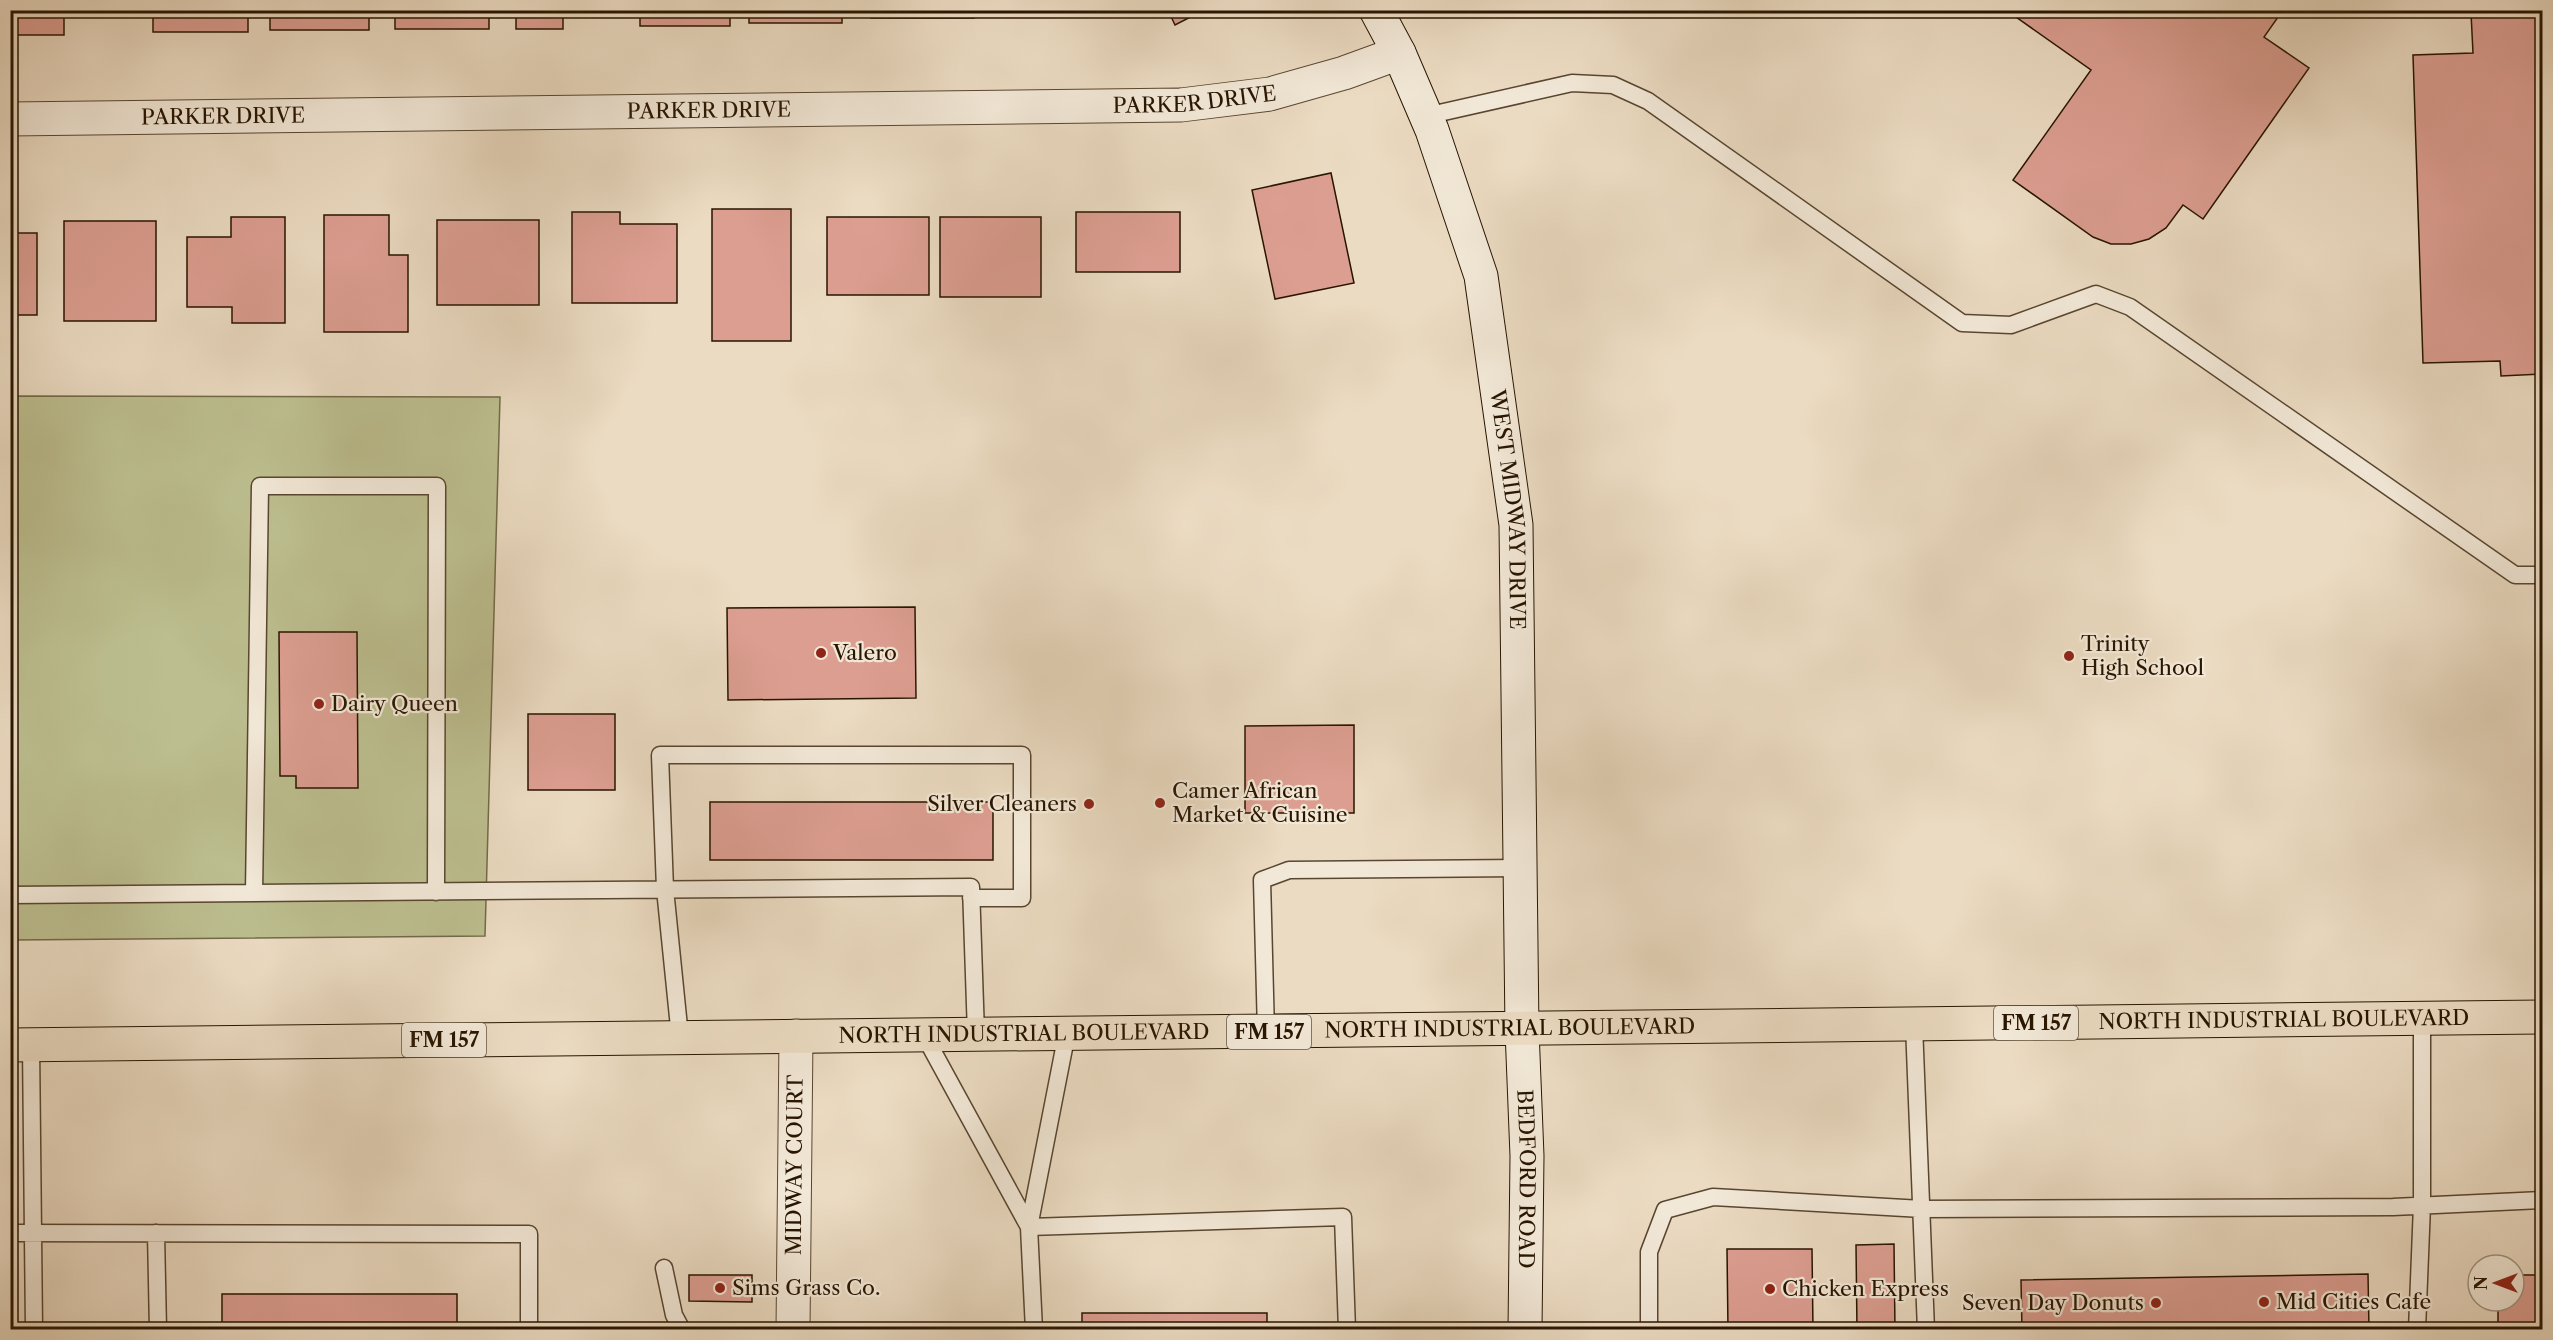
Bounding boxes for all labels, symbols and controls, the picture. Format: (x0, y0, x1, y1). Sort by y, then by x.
street label: PARKER DRIVE (1113, 80, 1278, 118)
street label: PARKER DRIVE (627, 97, 791, 124)
street label: PARKER DRIVE (141, 102, 305, 129)
street label: WEST MIDWAY DRIVE (1485, 387, 1530, 630)
place label: Trinity High School (2081, 631, 2204, 680)
place label: Valero (832, 640, 897, 665)
marker: Valero (814, 646, 828, 660)
marker: Trinity High School (2062, 649, 2076, 663)
place label: Dairy Queen (331, 691, 458, 716)
marker: Dairy Queen (312, 697, 326, 711)
place label: Camer African Market & Cuisine (1172, 778, 1348, 827)
place label: Silver Cleaners (927, 791, 1077, 816)
marker: Camer African Market & Cuisine (1153, 796, 1167, 810)
marker: Silver Cleaners (1082, 797, 1096, 811)
street label: NORTH INDUSTRIAL BOULEVARD (2098, 1005, 2469, 1034)
road number: FM 157 (1994, 1006, 2078, 1040)
street label: NORTH INDUSTRIAL BOULEVARD (1324, 1013, 1695, 1042)
road number: FM 157 (1227, 1015, 1311, 1049)
street label: NORTH INDUSTRIAL BOULEVARD (838, 1019, 1210, 1048)
road number: FM 157 (402, 1023, 486, 1057)
street label: MIDWAY COURT (781, 1074, 808, 1256)
street label: BEDFORD ROAD (1512, 1089, 1540, 1269)
north arrow (2466, 1253, 2526, 1313)
place label: Sims Grass Co. (732, 1275, 880, 1300)
place label: Chicken Express (1782, 1276, 1949, 1301)
text: N (2471, 1276, 2491, 1290)
marker: Sims Grass Co. (713, 1281, 727, 1295)
marker: Chicken Express (1763, 1282, 1777, 1296)
place label: Mid Cities Cafe (2276, 1289, 2431, 1314)
place label: Seven Day Donuts (1962, 1290, 2144, 1315)
marker: Mid Cities Cafe (2257, 1295, 2271, 1309)
marker: Seven Day Donuts (2149, 1296, 2163, 1310)

